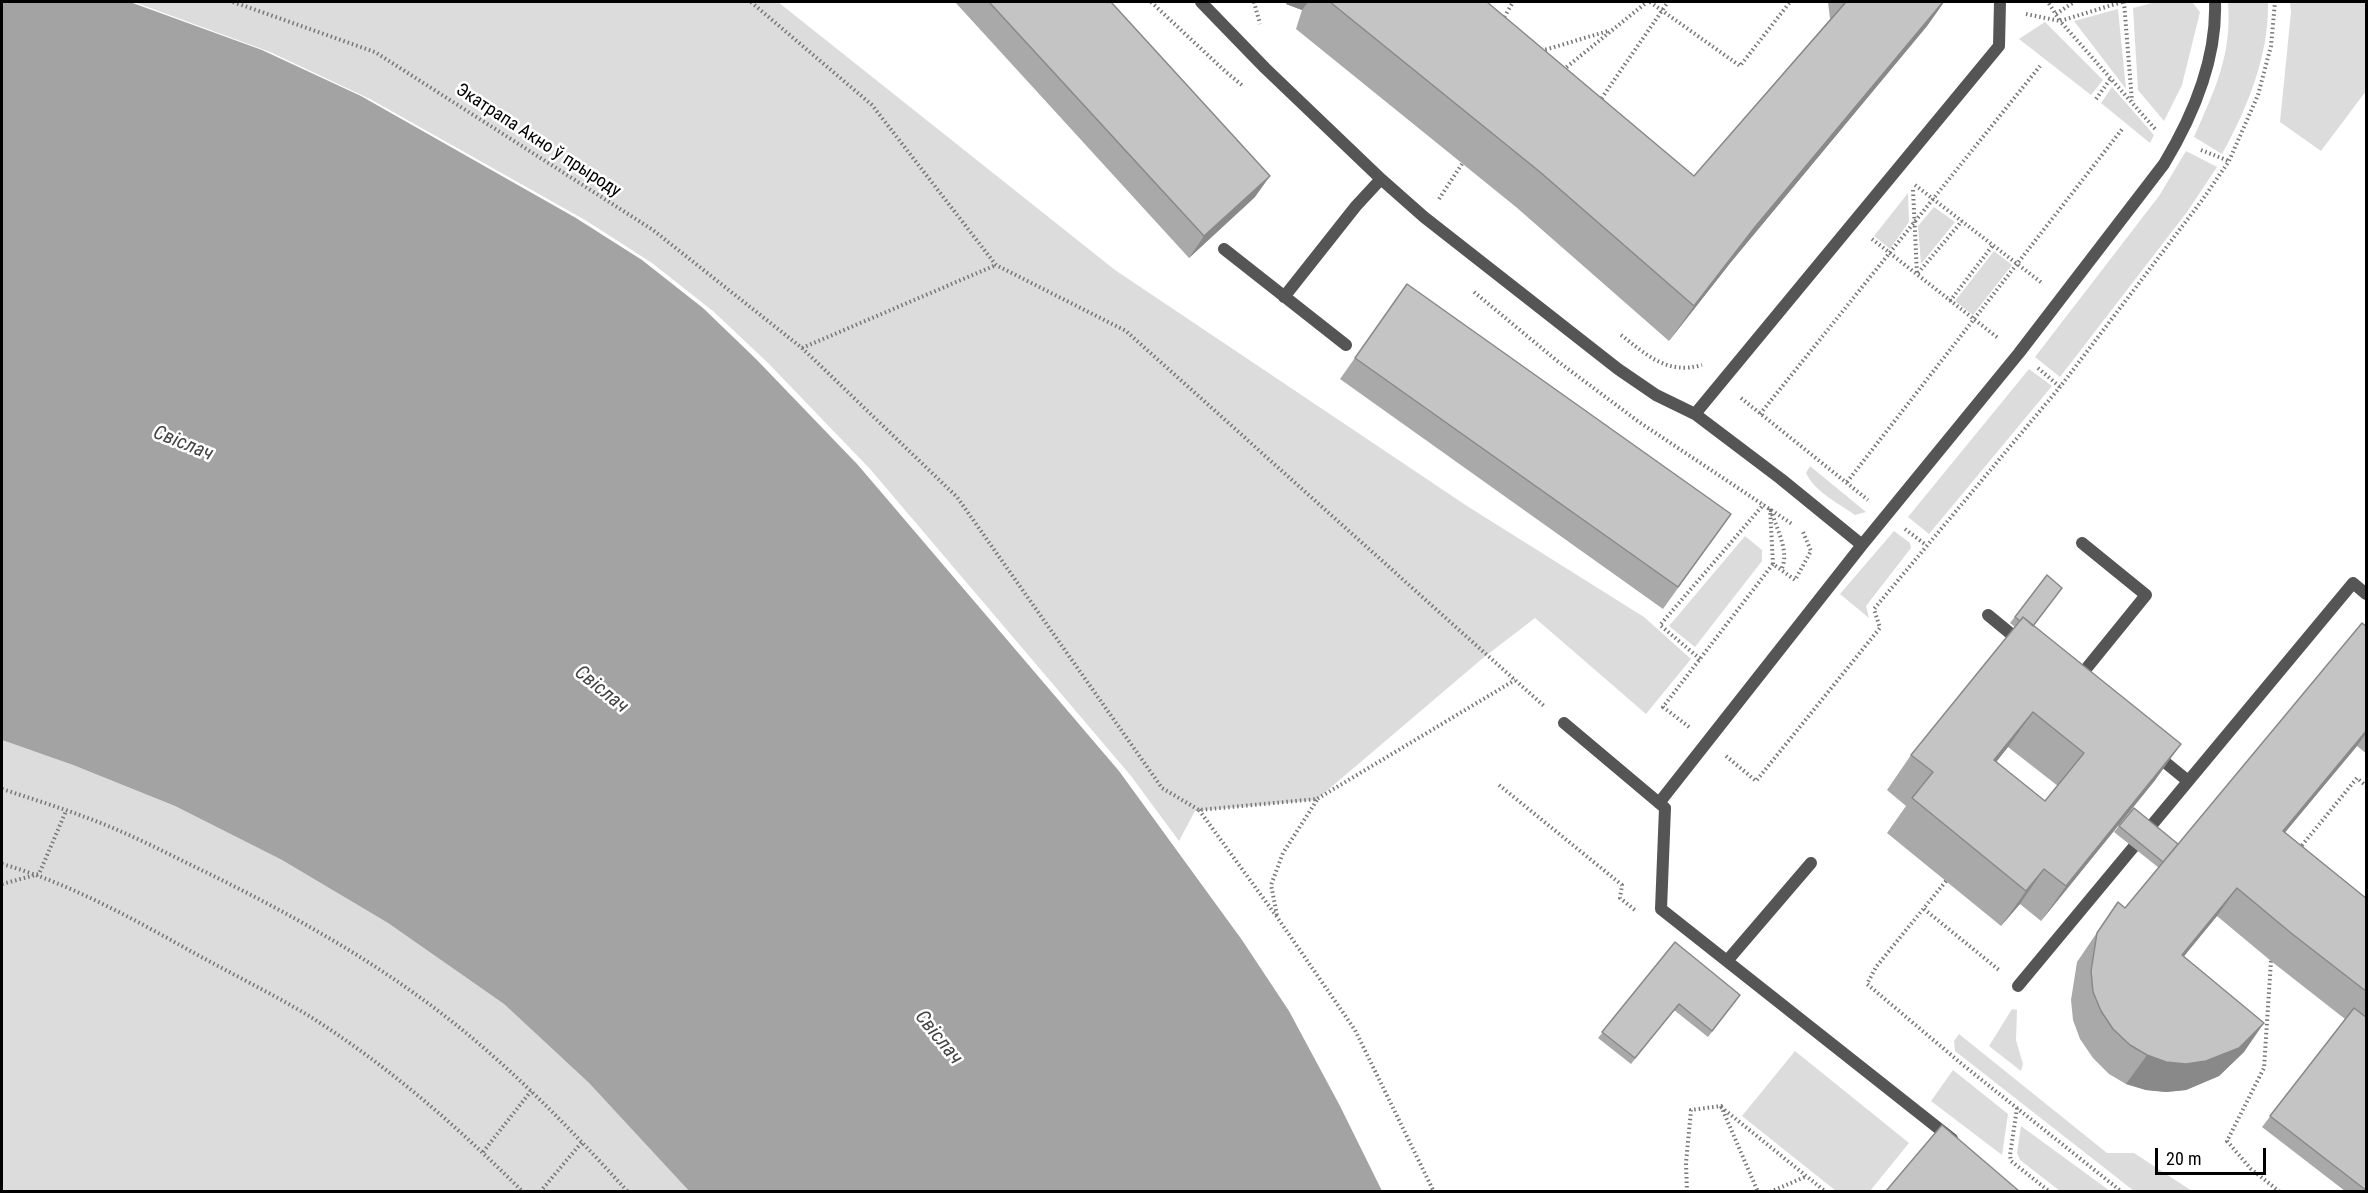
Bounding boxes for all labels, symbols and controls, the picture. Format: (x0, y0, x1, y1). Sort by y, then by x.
street label: Экатрапа Акно ў прыроду (451, 80, 625, 202)
water label: Свіслач (149, 421, 217, 467)
water label: Свіслач (569, 661, 633, 719)
water label: Свіслач (909, 1006, 967, 1070)
scale bar (2158, 1136, 2269, 1174)
text: 20 m (2166, 1148, 2201, 1169)

